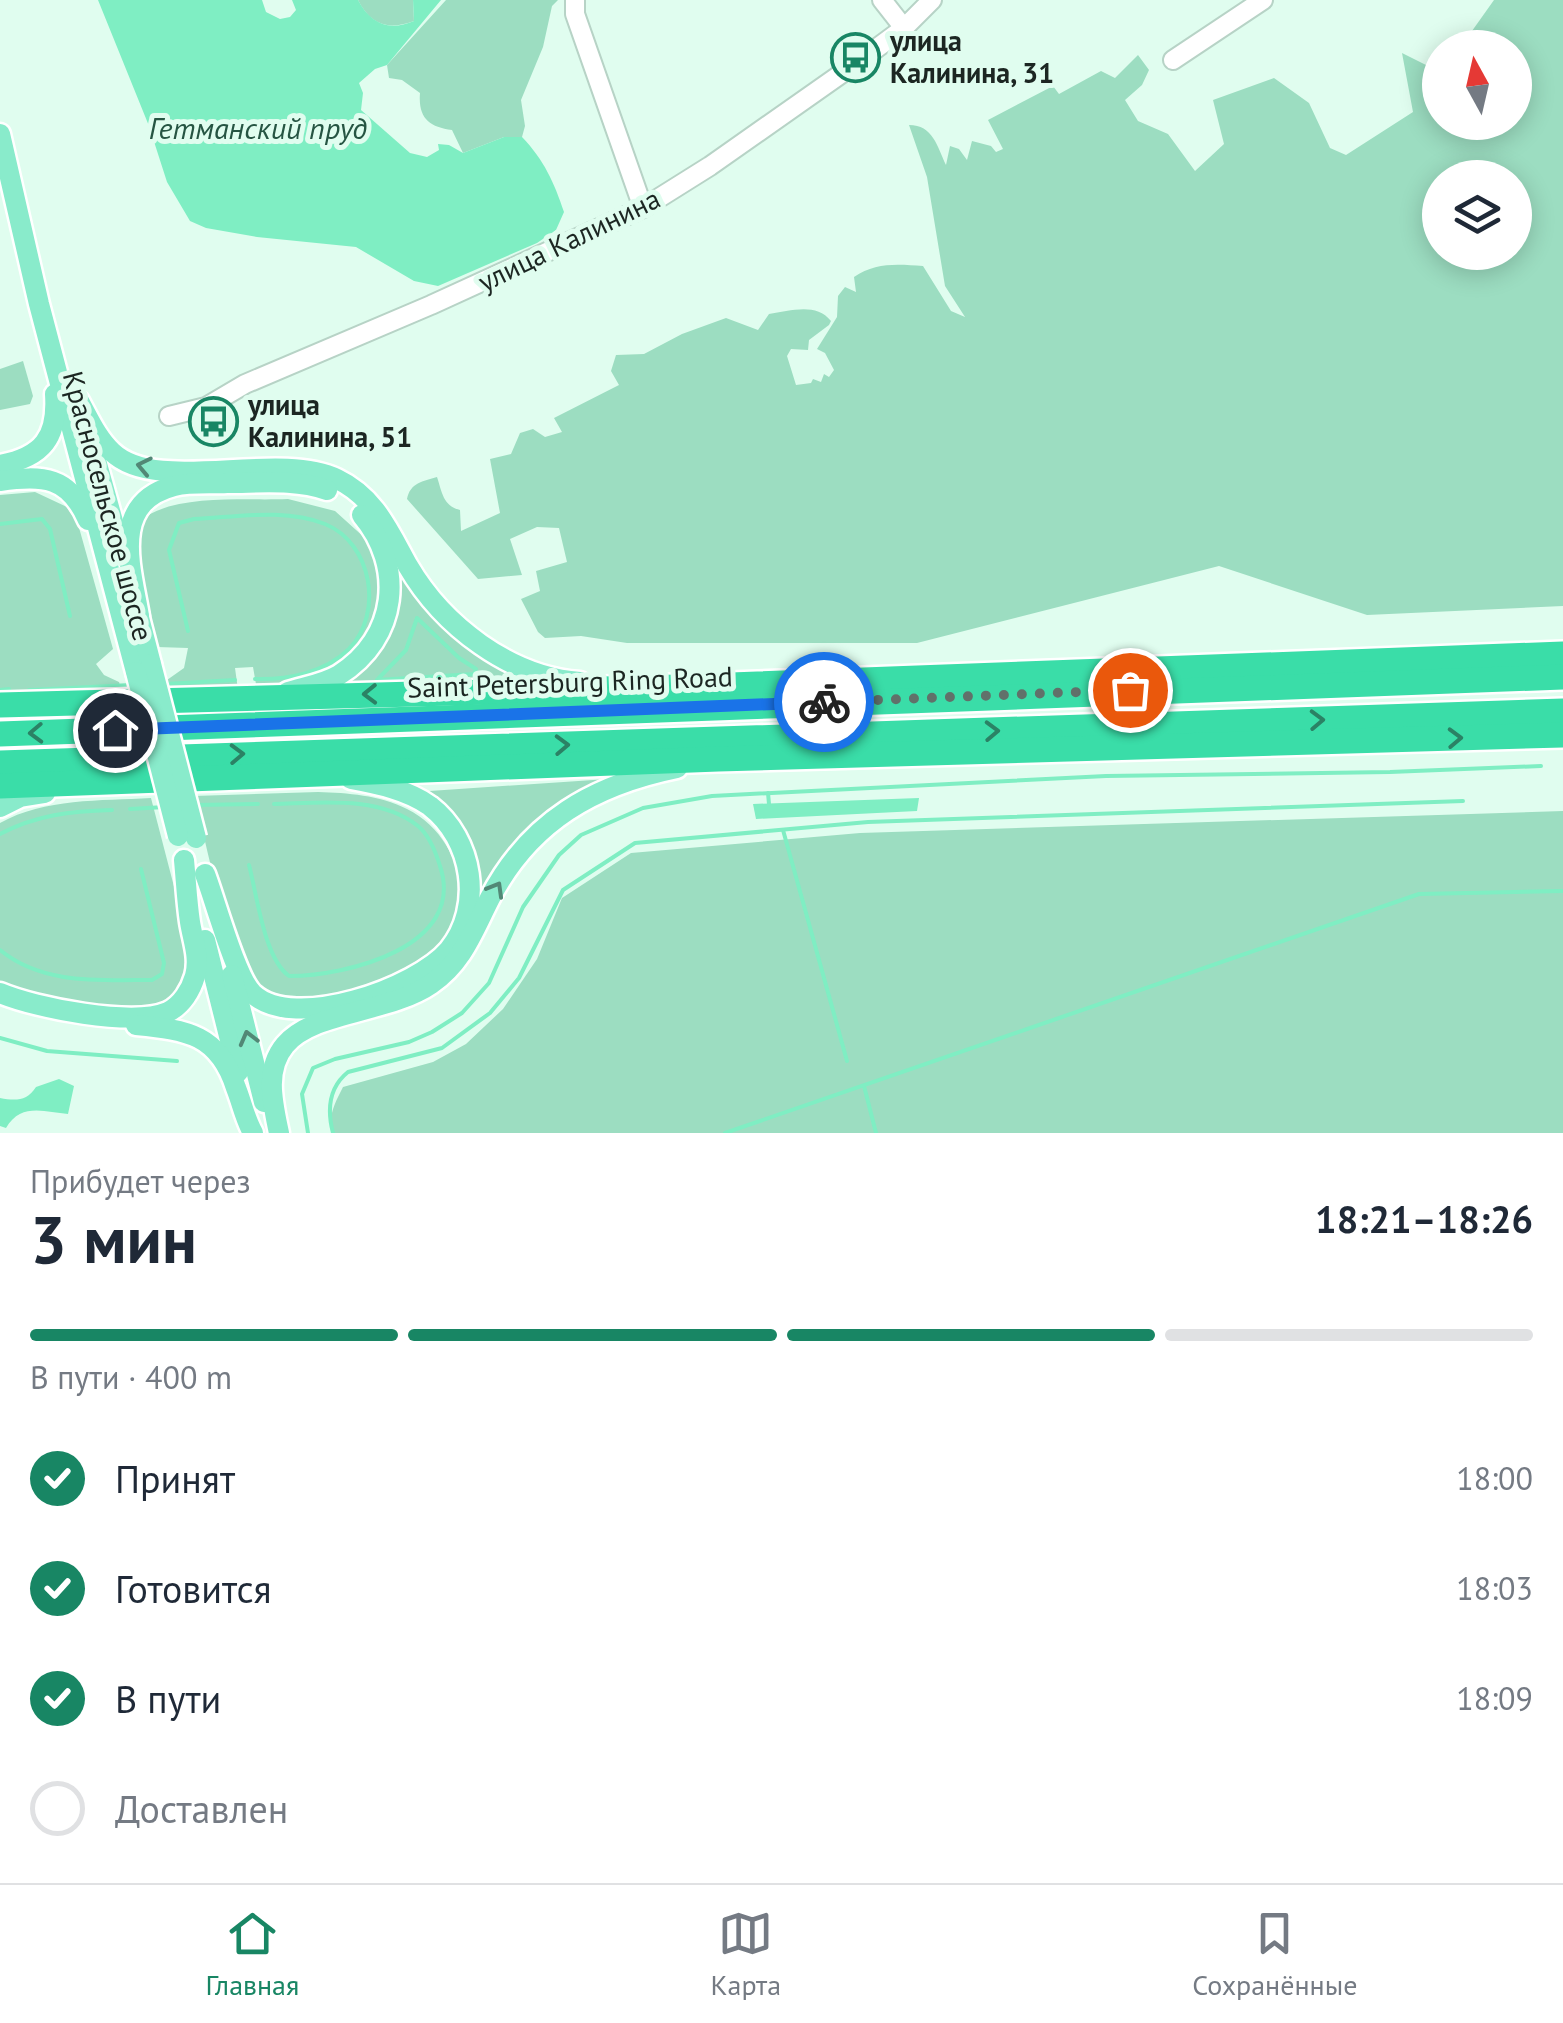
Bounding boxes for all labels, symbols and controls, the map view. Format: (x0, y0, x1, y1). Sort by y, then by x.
place label: улица Калинина, 31 (889, 22, 1054, 91)
north arrow (1422, 30, 1532, 140)
map controls (1422, 30, 1532, 270)
bus stop icon: улица Калинина, 31 (829, 31, 881, 83)
water label: Гетманский пруд (149, 108, 367, 147)
button: layers (1422, 160, 1532, 270)
street label: улица Калинина (471, 179, 666, 300)
street label: Красносельское шоссе (55, 367, 162, 645)
place label: улица Калинина, 51 (247, 386, 412, 455)
bus stop icon: улица Калинина, 51 (187, 395, 239, 447)
one-way arrow (136, 457, 153, 478)
pin (1088, 648, 1173, 733)
courier (774, 652, 874, 752)
street label: Saint Petersburg Ring Road (407, 657, 733, 706)
icon: bag (1103, 663, 1158, 718)
icon: bike (797, 675, 852, 730)
one-way arrow (361, 684, 377, 705)
pin (73, 688, 158, 773)
icon: home (88, 703, 143, 758)
one-way arrow (1309, 709, 1325, 730)
one-way arrow (984, 721, 1000, 742)
one-way arrow (27, 722, 43, 743)
one-way arrow (1447, 727, 1463, 748)
one-way arrow (555, 734, 571, 755)
one-way arrow (230, 744, 246, 765)
one-way arrow (484, 882, 503, 900)
one-way arrow (239, 1030, 260, 1047)
text: Прибудет через (30, 1160, 251, 1202)
text: 18:21–18:26 (1315, 1194, 1533, 1243)
text: 3 мин (30, 1197, 197, 1281)
text: В пути · 400 m (30, 1356, 232, 1398)
icon: check (30, 1451, 85, 1506)
text: Принят (115, 1454, 235, 1503)
text: 18:00 (1456, 1457, 1533, 1499)
icon: check (30, 1561, 85, 1616)
text: Готовится (115, 1564, 272, 1613)
text: 18:03 (1456, 1567, 1533, 1609)
icon: check (30, 1671, 85, 1726)
text: В пути (115, 1674, 221, 1723)
text: 18:09 (1456, 1677, 1533, 1719)
text: Доставлен (115, 1784, 288, 1833)
tab: Главная (206, 1906, 299, 2003)
tab: Карта (710, 1906, 781, 2003)
tab: Сохранённые (1192, 1906, 1357, 2003)

